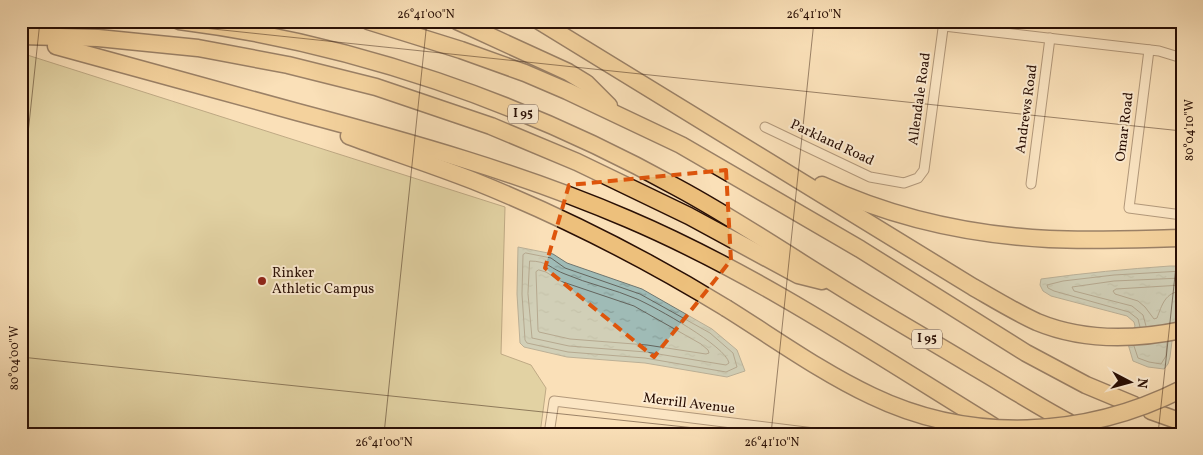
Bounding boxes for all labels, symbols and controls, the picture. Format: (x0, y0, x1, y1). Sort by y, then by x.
text: 26°41'00"N (397, 7, 455, 23)
text: 26°41'10"N (787, 7, 842, 23)
street label: Allendale Road (904, 51, 936, 147)
street label: Andrews Road (1011, 63, 1043, 155)
street label: Omar Road (1111, 91, 1139, 163)
text: 80°04'10"W (1182, 99, 1198, 161)
road number: I 95 (508, 105, 538, 124)
street label: Parkland Road (787, 115, 877, 171)
place label: Rinker Athletic Campus (272, 264, 374, 299)
marker: Rinker Athletic Campus (256, 275, 268, 287)
text: 80°04'00"W (7, 326, 23, 390)
road number: I 95 (912, 329, 942, 348)
north arrow (1106, 358, 1156, 408)
text: N (1131, 377, 1151, 389)
street label: Merrill Avenue (642, 389, 736, 419)
text: 26°41'00"N (355, 435, 413, 451)
text: 26°41'10"N (745, 435, 800, 451)

